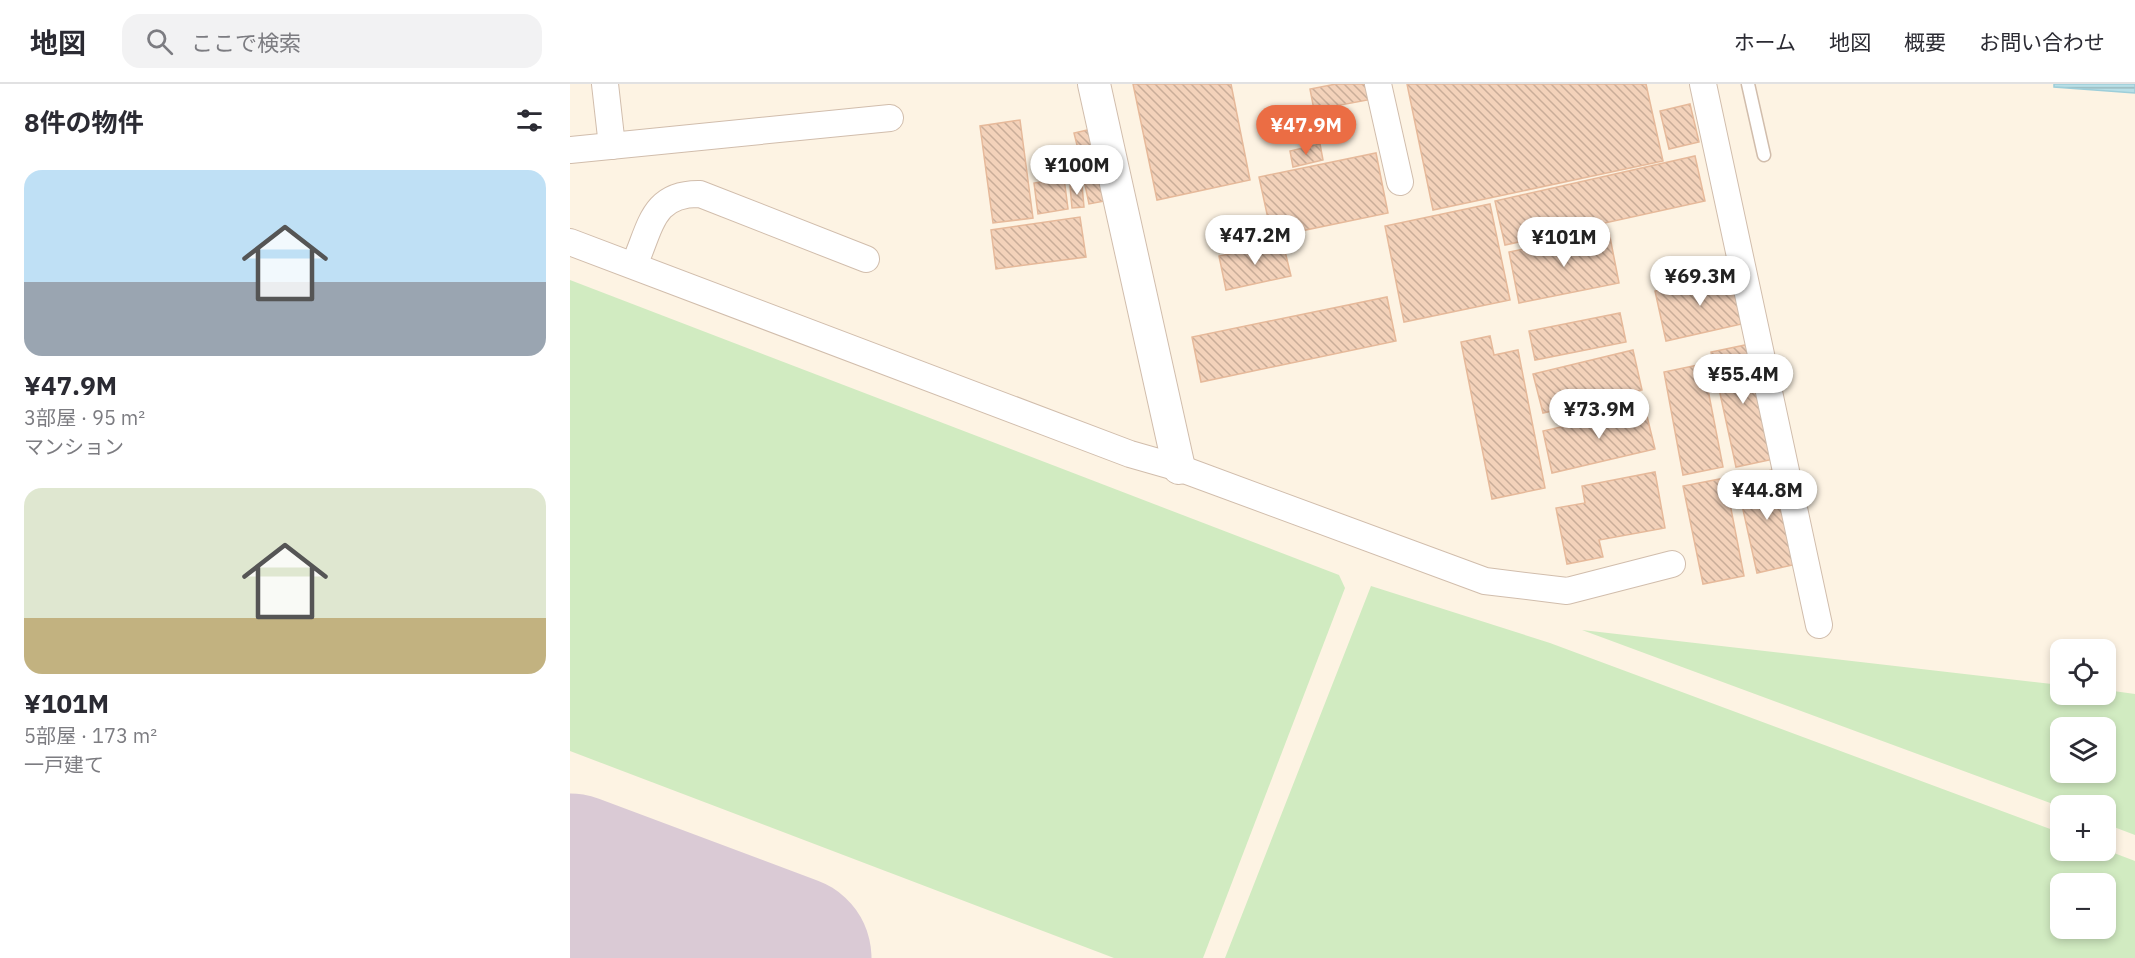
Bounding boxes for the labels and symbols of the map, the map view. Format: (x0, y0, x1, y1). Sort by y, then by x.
pin: ¥47.9M (1257, 105, 1355, 156)
pin: ¥100M (1035, 145, 1119, 196)
pin: ¥47.2M (1206, 215, 1304, 266)
pin: ¥101M (1522, 217, 1606, 268)
pin: ¥69.3M (1651, 256, 1749, 307)
pin: ¥55.4M (1694, 354, 1792, 405)
pin: ¥73.9M (1550, 389, 1648, 440)
pin: ¥44.8M (1718, 470, 1816, 521)

